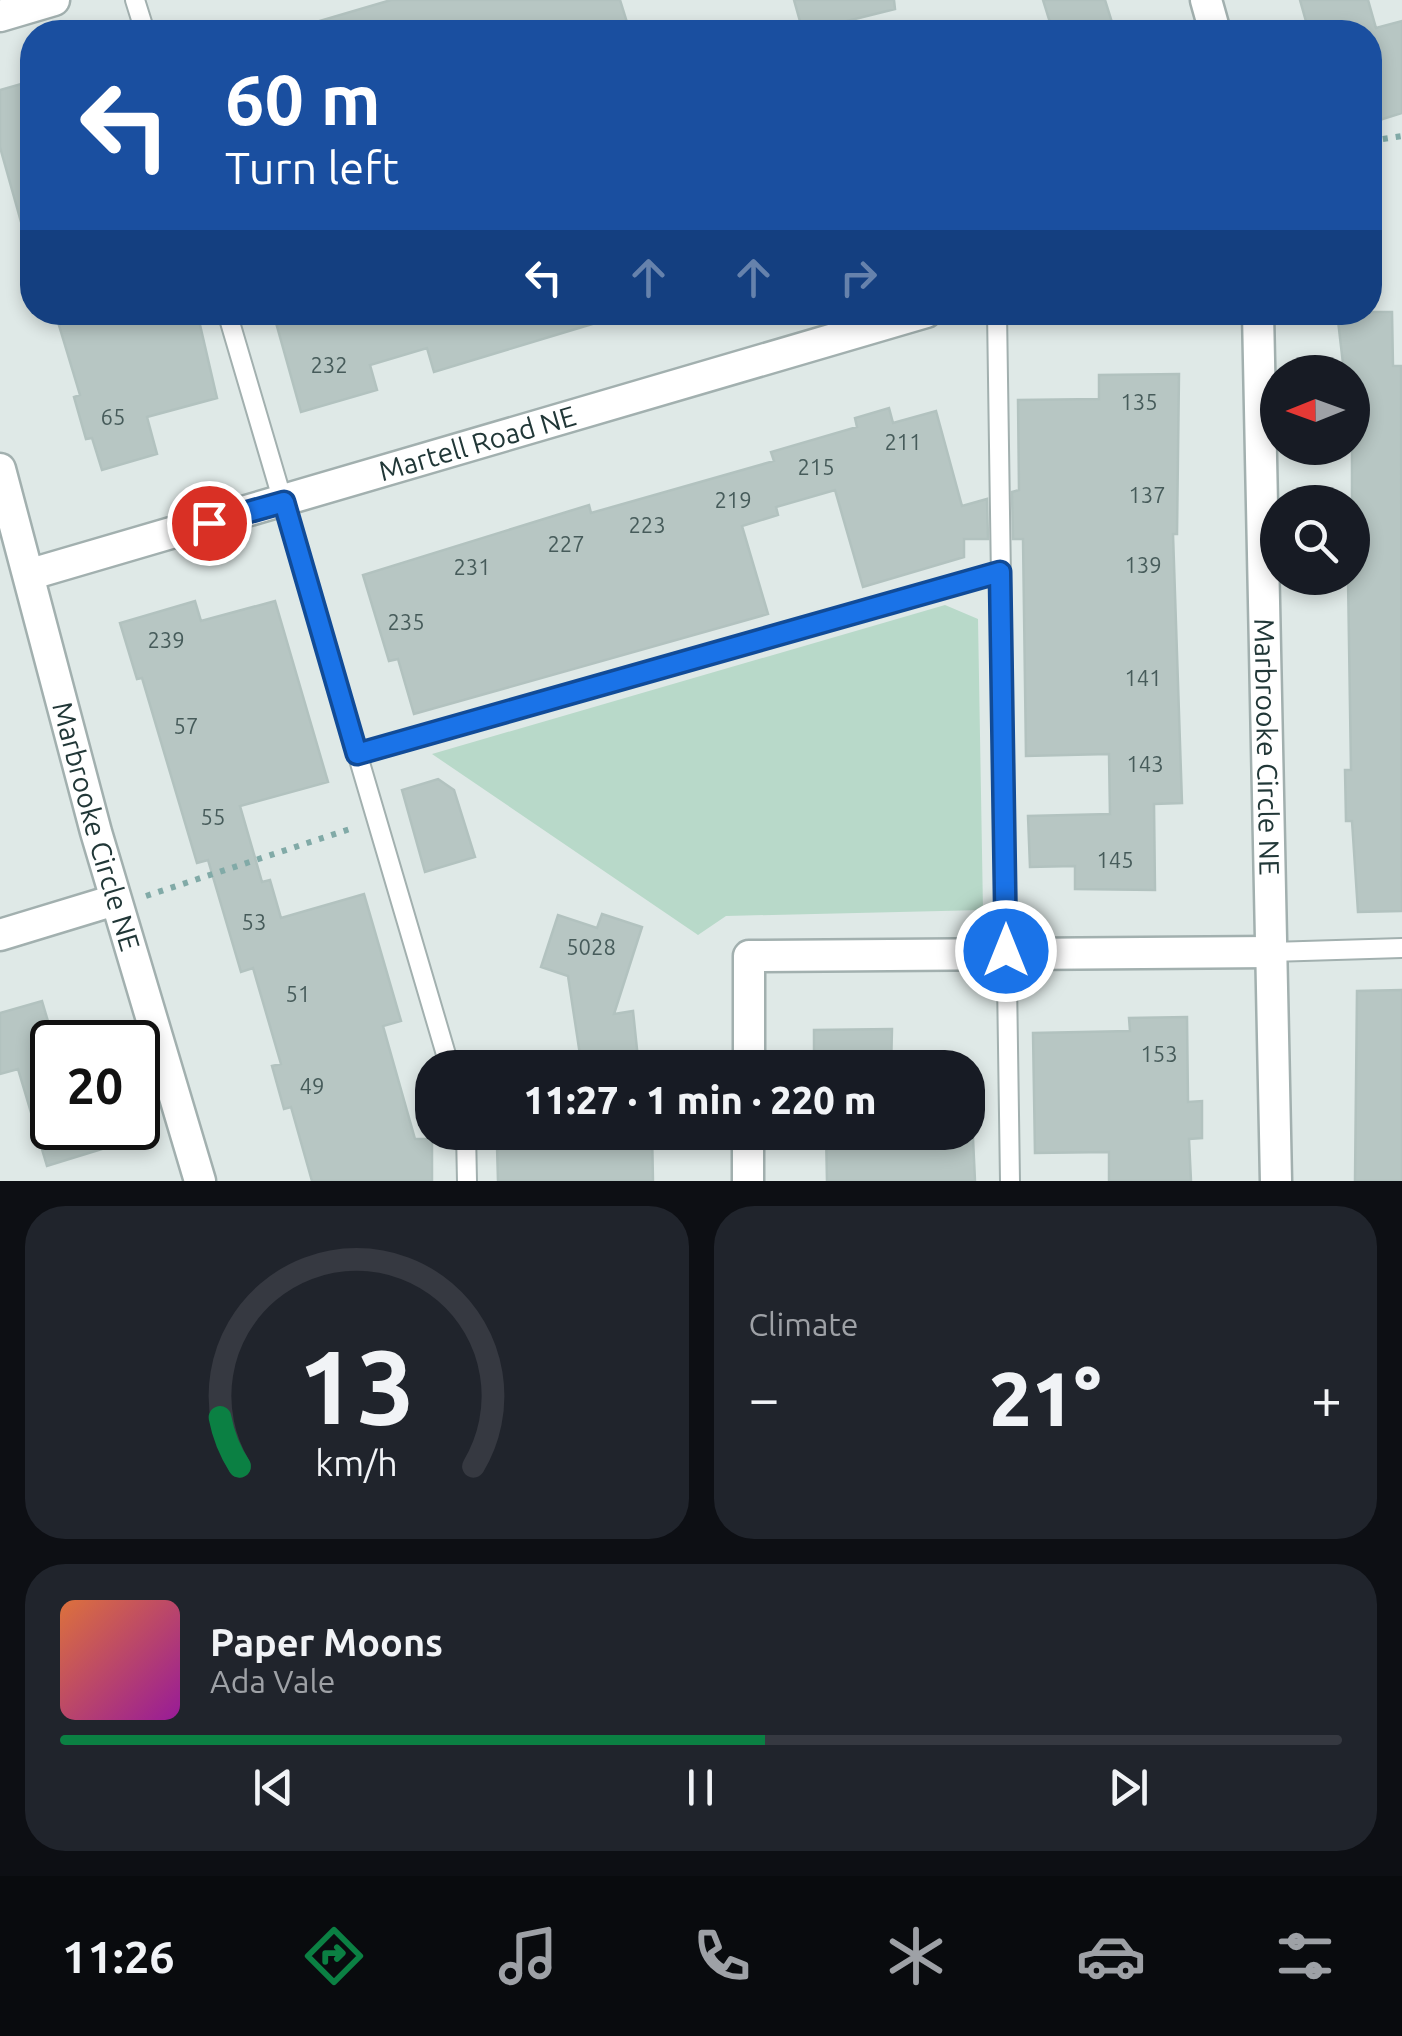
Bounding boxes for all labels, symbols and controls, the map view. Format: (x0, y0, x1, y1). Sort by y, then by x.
icon: left (60, 60, 190, 190)
text: 60 m (225, 60, 381, 138)
text: Turn left (225, 142, 399, 193)
icon: left (516, 250, 571, 305)
icon: ahead (621, 250, 676, 305)
icon: ahead (726, 250, 781, 305)
icon: right (831, 250, 886, 305)
house number: 232 (310, 352, 348, 377)
north arrow (1260, 355, 1370, 465)
map controls (1260, 355, 1370, 595)
house number: 135 (1120, 389, 1158, 414)
street label: Martell Road NE (375, 399, 579, 486)
house number: 65 (101, 404, 125, 429)
house number: 211 (884, 429, 922, 454)
house number: 215 (797, 454, 835, 479)
pin (167, 481, 252, 566)
house number: 137 (1128, 482, 1166, 507)
button: search (1260, 485, 1370, 595)
house number: 219 (714, 487, 752, 512)
icon: arrive (182, 496, 237, 551)
house number: 223 (628, 512, 666, 537)
house number: 227 (547, 531, 585, 556)
house number: 139 (1124, 552, 1162, 577)
house number: 231 (453, 554, 491, 579)
house number: 235 (387, 609, 425, 634)
street label: Marbrooke Circle NE (1249, 618, 1286, 876)
house number: 239 (147, 627, 185, 652)
house number: 141 (1124, 665, 1162, 690)
street label: Marbrooke Circle NE (47, 698, 147, 954)
house number: 57 (174, 713, 198, 738)
house number: 143 (1126, 751, 1164, 776)
house number: 55 (201, 804, 225, 829)
house number: 145 (1096, 847, 1134, 872)
position arrow (954, 899, 1058, 1003)
house number: 53 (242, 909, 266, 934)
house number: 5028 (566, 934, 616, 959)
house number: 51 (286, 981, 310, 1006)
speed limit sign: 20 (30, 1020, 160, 1150)
house number: 153 (1140, 1041, 1178, 1066)
house number: 49 (300, 1073, 324, 1098)
text: 11:27 · 1 min · 220 m (523, 1079, 877, 1121)
text: Climate (749, 1306, 859, 1342)
text: 13 (298, 1327, 415, 1444)
text: 21° (989, 1356, 1101, 1440)
text: − (749, 1367, 780, 1428)
text: + (1311, 1367, 1342, 1428)
text: km/h (315, 1443, 398, 1483)
text: Paper Moons (210, 1621, 443, 1663)
text: Ada Vale (210, 1663, 336, 1699)
icon: previous (246, 1760, 301, 1815)
icon: pause (673, 1760, 728, 1815)
icon: next (1101, 1760, 1156, 1815)
icon: directions (299, 1921, 369, 1991)
icon: music (493, 1921, 563, 1991)
icon: phone (687, 1921, 757, 1991)
icon: climate (881, 1921, 951, 1991)
icon: car (1076, 1921, 1146, 1991)
icon: filters (1270, 1921, 1340, 1991)
text: 11:26 (62, 1931, 175, 1982)

